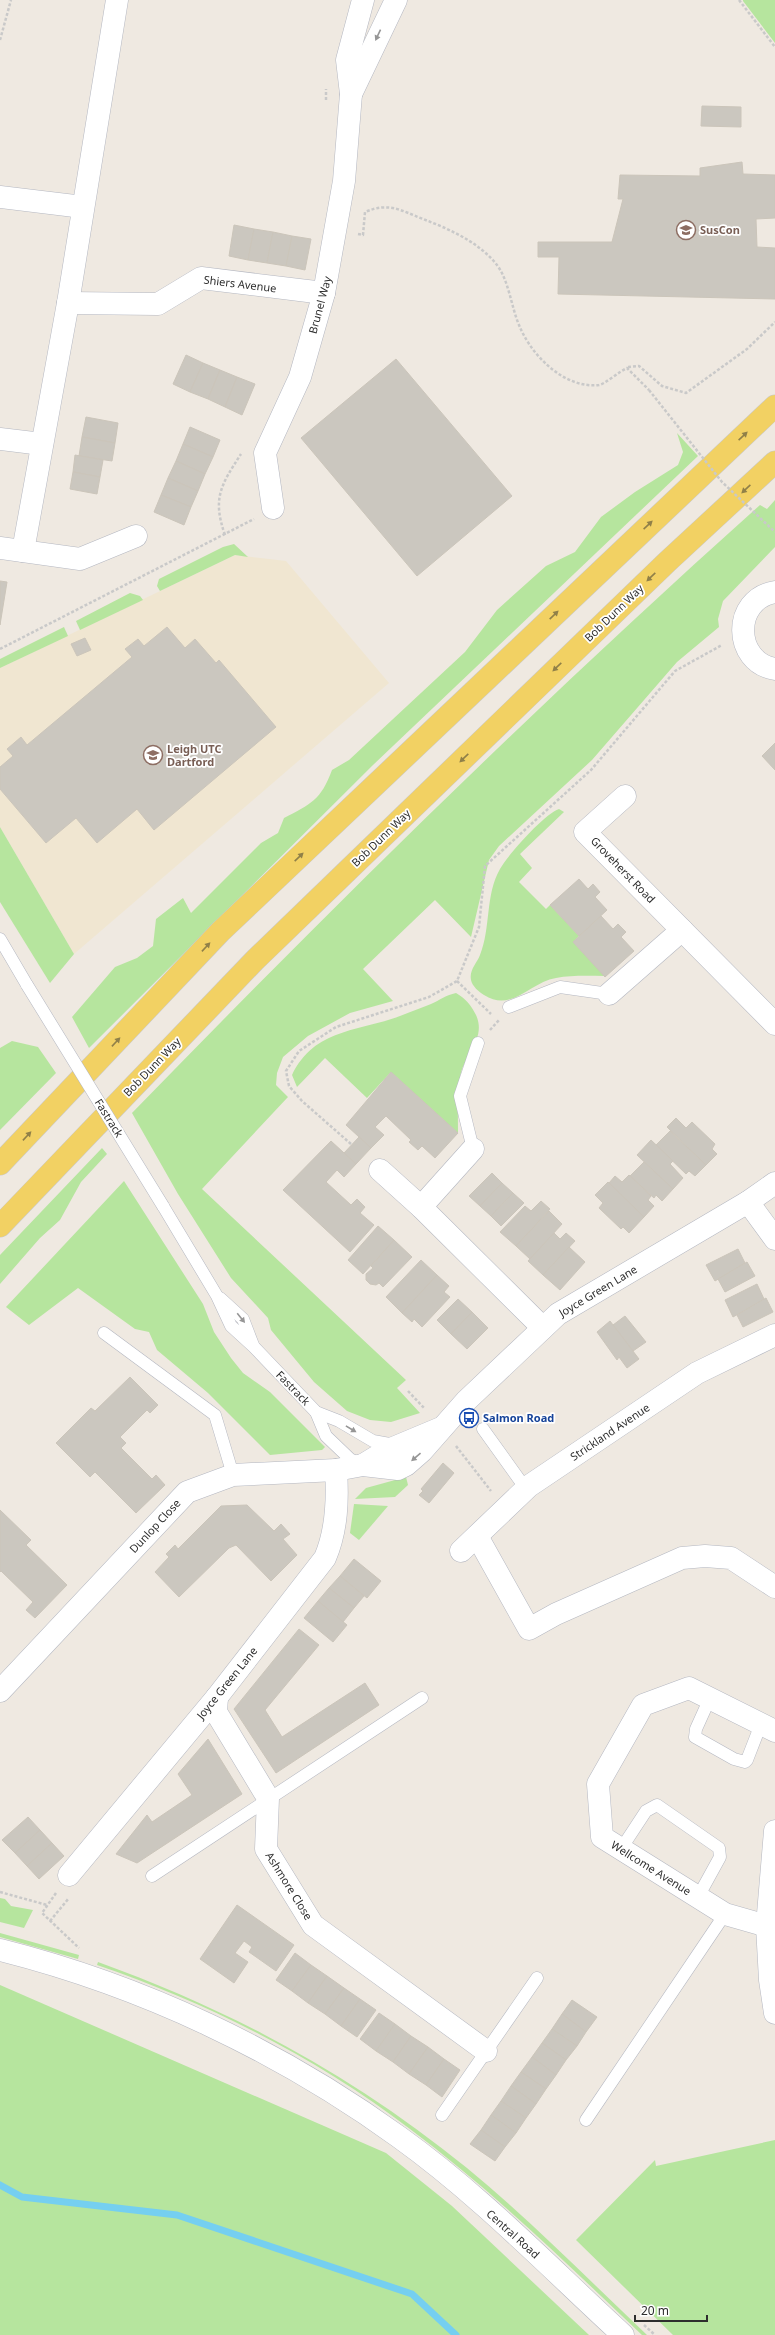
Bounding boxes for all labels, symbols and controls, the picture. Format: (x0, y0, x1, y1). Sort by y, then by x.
one-way arrow (375, 29, 381, 40)
school or university icon: SusCon (675, 219, 697, 241)
place label: SusCon (700, 222, 740, 237)
street label: Shiers Avenue (203, 272, 277, 295)
street label: Brunel Way (305, 274, 334, 335)
one-way arrow (738, 431, 748, 441)
one-way arrow (741, 484, 751, 493)
one-way arrow (643, 520, 653, 530)
one-way arrow (646, 572, 656, 582)
street label: Bob Dunn Way (581, 580, 647, 645)
one-way arrow (549, 610, 559, 620)
one-way arrow (552, 663, 563, 672)
place label: Leigh UTC Dartford (167, 741, 221, 769)
school or university icon: Leigh UTC Dartford (142, 744, 164, 766)
one-way arrow (459, 753, 469, 763)
street label: Bob Dunn Way (348, 805, 414, 870)
street label: Groveherst Road (588, 833, 659, 906)
one-way arrow (294, 852, 304, 862)
one-way arrow (201, 943, 210, 952)
street label: Bob Dunn Way (120, 1034, 184, 1099)
one-way arrow (111, 1037, 121, 1047)
street label: Fastrack (92, 1096, 127, 1140)
one-way arrow (22, 1131, 32, 1141)
street label: Joyce Green Lane (555, 1261, 640, 1320)
one-way arrow (236, 1313, 245, 1323)
street label: Fastrack (273, 1367, 314, 1408)
street label: Strickland Avenue (567, 1399, 652, 1464)
bus stop icon: Salmon Road (458, 1407, 480, 1429)
place label: Salmon Road (483, 1410, 554, 1425)
one-way arrow (345, 1425, 357, 1432)
one-way arrow (411, 1452, 421, 1461)
street label: Dunlop Close (126, 1495, 184, 1556)
street label: Joyce Green Lane (192, 1643, 260, 1723)
street label: Wellcome Avenue (608, 1837, 694, 1898)
street label: Ashmore Close (263, 1849, 316, 1923)
street label: Central Road (484, 2206, 543, 2261)
scale bar (635, 2297, 707, 2323)
text: 20 m (641, 2302, 669, 2319)

